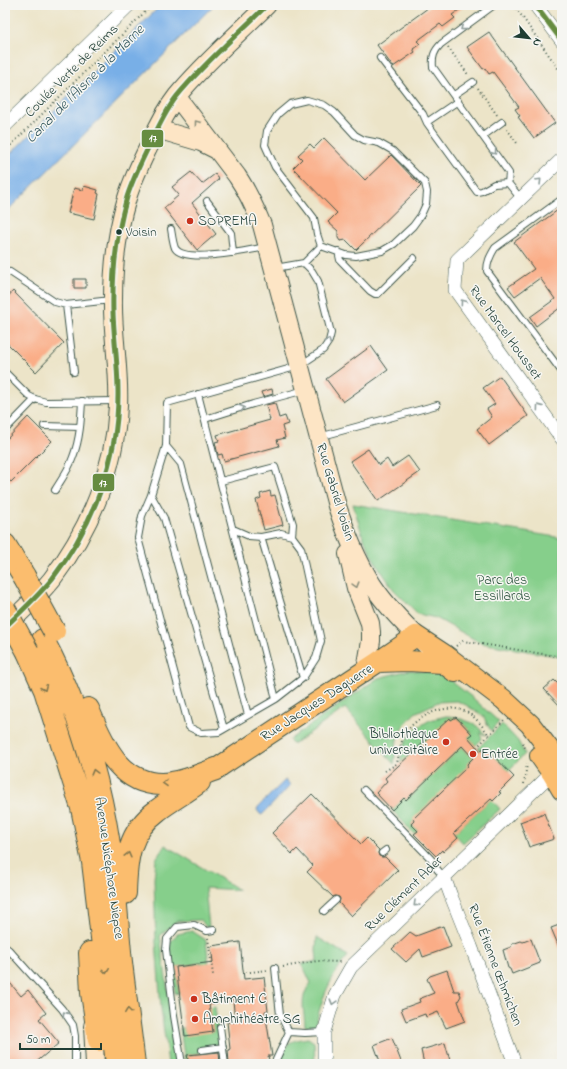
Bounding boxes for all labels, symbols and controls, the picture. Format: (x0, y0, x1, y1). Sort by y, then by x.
north arrow (509, 18, 549, 58)
street label: Coulée Verte de Reims (20, 19, 124, 123)
water label: Canal de l'Aisne à la Marne (21, 19, 150, 148)
one-way arrow (460, 23, 467, 30)
text: N (528, 35, 546, 49)
one-way arrow (194, 121, 201, 128)
line badge: 17 (141, 129, 164, 148)
text: 17 (149, 131, 157, 147)
one-way arrow (489, 148, 496, 155)
one-way arrow (534, 178, 542, 186)
place label: SOPREMA (198, 211, 257, 232)
marker: SOPREMA (185, 216, 195, 226)
place label: Voisin (125, 223, 157, 242)
marker: Voisin (114, 227, 124, 237)
street label: Rue Marcel Housset (463, 281, 547, 385)
one-way arrow (461, 299, 468, 306)
one-way arrow (323, 338, 331, 345)
one-way arrow (238, 404, 245, 413)
one-way arrow (536, 404, 544, 411)
street label: Rue Gabriel Voisin (310, 441, 360, 544)
line badge: 17 (92, 473, 115, 492)
text: 17 (99, 476, 107, 492)
park label: Parc des Essillards (474, 570, 530, 607)
one-way arrow (351, 582, 359, 588)
street label: Rue Jacques Daguerre (257, 658, 378, 748)
one-way arrow (39, 683, 47, 691)
place label: Bibliothèque universitaire (368, 724, 439, 761)
marker: Bibliothèque universitaire (441, 737, 451, 747)
place label: Entrée (481, 744, 519, 765)
marker: Entrée (468, 749, 478, 759)
one-way arrow (91, 769, 99, 775)
one-way arrow (162, 779, 168, 787)
street label: Avenue Nicéphore Niepce (89, 796, 129, 941)
street label: Rue Clément Ader (360, 851, 448, 937)
one-way arrow (124, 852, 132, 858)
one-way arrow (413, 899, 421, 907)
street label: Rue Étienne Œhmichen (462, 901, 528, 1029)
one-way arrow (101, 968, 110, 975)
place label: Bâtiment C (201, 989, 266, 1010)
marker: Bâtiment C (189, 994, 199, 1004)
one-way arrow (329, 998, 338, 1005)
one-way arrow (123, 1008, 132, 1014)
place label: Amphithéatre SG (203, 1009, 301, 1030)
one-way arrow (62, 1011, 70, 1018)
marker: Amphithéatre SG (190, 1014, 200, 1024)
scale bar (20, 1025, 101, 1051)
text: 50 m (26, 1031, 50, 1049)

